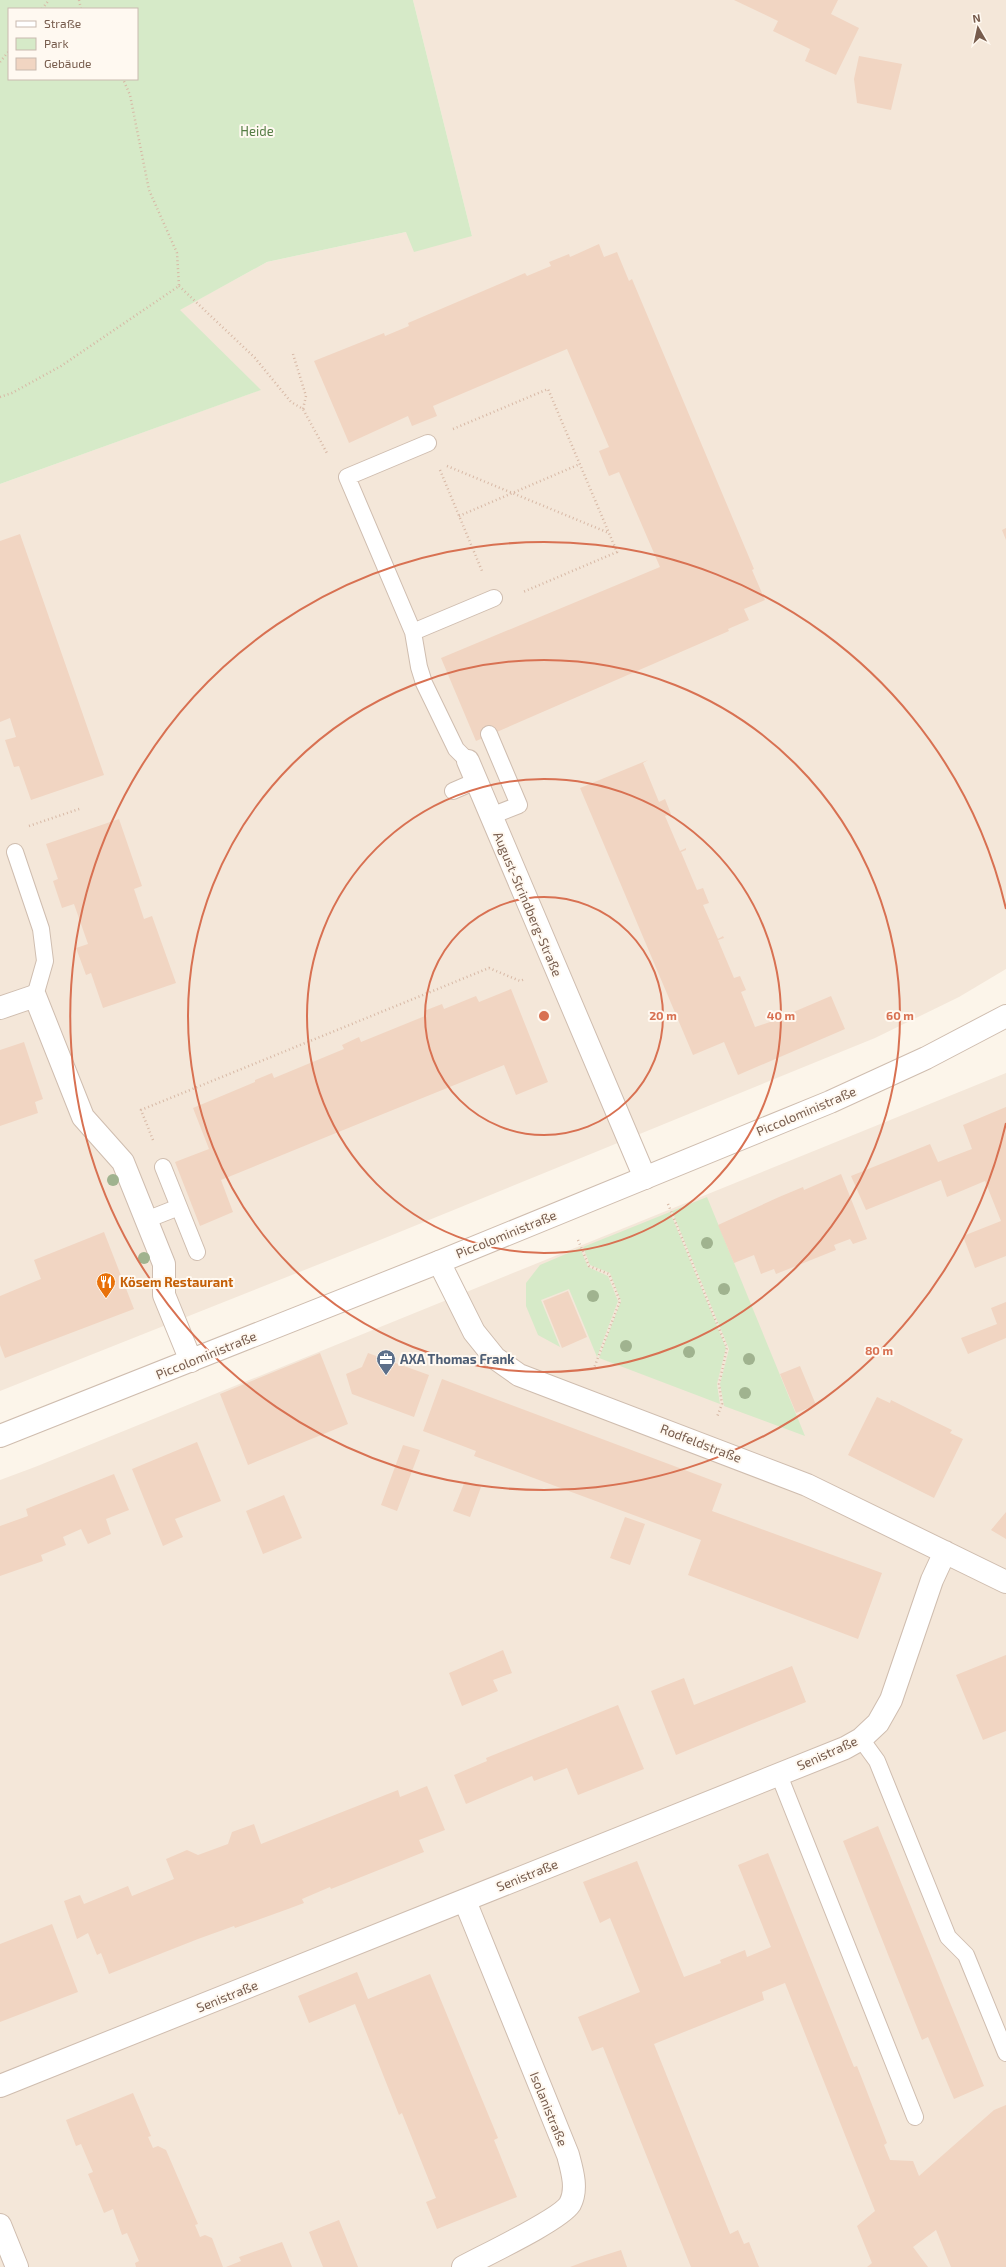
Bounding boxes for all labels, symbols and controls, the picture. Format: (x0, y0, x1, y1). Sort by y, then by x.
legend (8, 8, 138, 80)
north arrow (958, 8, 998, 48)
text: N (971, 11, 981, 25)
text: Straße (44, 16, 81, 30)
text: Park (44, 36, 69, 50)
text: Gebäude (44, 56, 92, 70)
park label: Heide (240, 123, 274, 139)
street label: August-Strindberg-Straße (490, 829, 566, 979)
text: 20 m (649, 1008, 677, 1022)
text: 40 m (767, 1008, 795, 1022)
text: 60 m (886, 1008, 914, 1022)
centre of rings (537, 1009, 551, 1023)
street label: Piccoloministraße (754, 1083, 858, 1139)
street label: Piccoloministraße (453, 1207, 559, 1261)
restaurant icon: Kösem Restaurant (95, 1271, 117, 1299)
place label: Kösem Restaurant (120, 1274, 234, 1290)
street label: Piccoloministraße (153, 1328, 259, 1382)
text: 80 m (865, 1343, 893, 1357)
office icon: AXA Thomas Frank (375, 1348, 397, 1376)
place label: AXA Thomas Frank (400, 1351, 515, 1367)
street label: Rodfeldstraße (658, 1420, 744, 1466)
street label: Senistraße (794, 1733, 860, 1773)
street label: Senistraße (494, 1855, 560, 1895)
street label: Senistraße (194, 1976, 260, 2016)
street label: Isolanistraße (527, 2069, 571, 2149)

